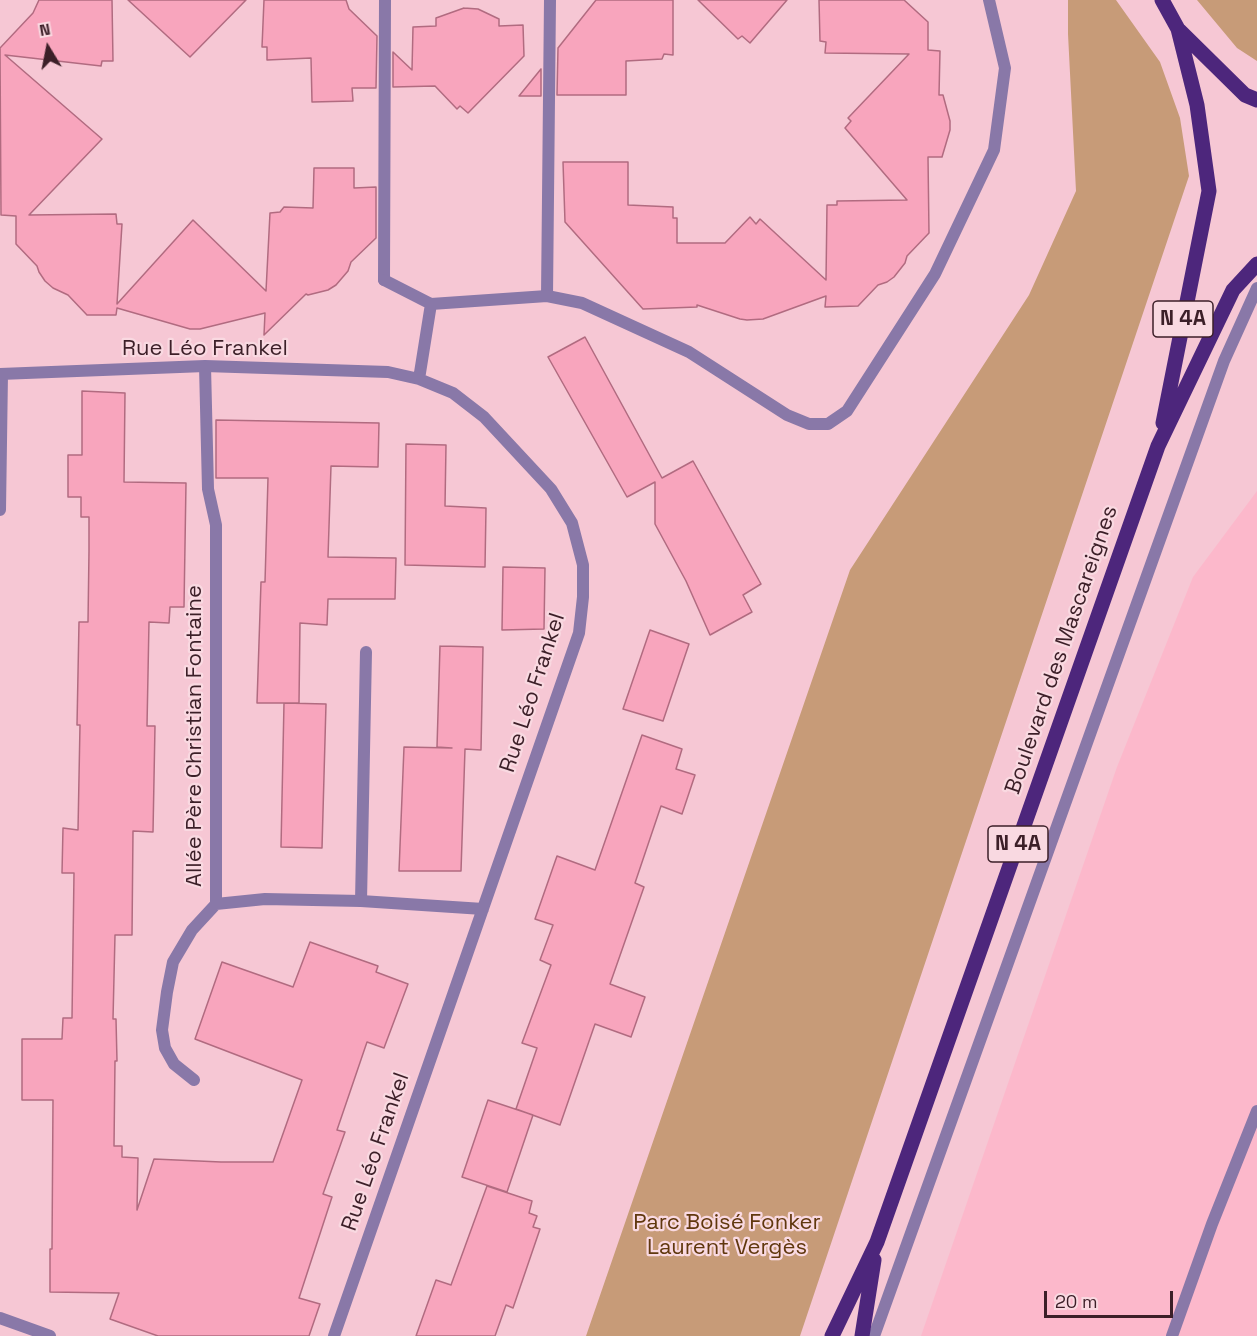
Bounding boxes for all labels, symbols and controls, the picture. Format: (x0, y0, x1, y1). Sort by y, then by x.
north arrow (18, 18, 78, 78)
text: N (38, 19, 52, 41)
road number: N 4A (1153, 301, 1213, 337)
street label: Rue Léo Frankel (122, 336, 288, 362)
street label: Boulevard des Mascareignes (1000, 502, 1124, 798)
street label: Allée Père Christian Fontaine (182, 585, 208, 887)
street label: Rue Léo Frankel (495, 610, 571, 776)
road number: N 4A (988, 826, 1048, 862)
street label: Rue Léo Frankel (337, 1069, 415, 1235)
park label: Parc Boisé Fonker Laurent Vergès (633, 1210, 821, 1262)
scale bar (1047, 1279, 1176, 1317)
text: 20 m (1055, 1290, 1098, 1313)

